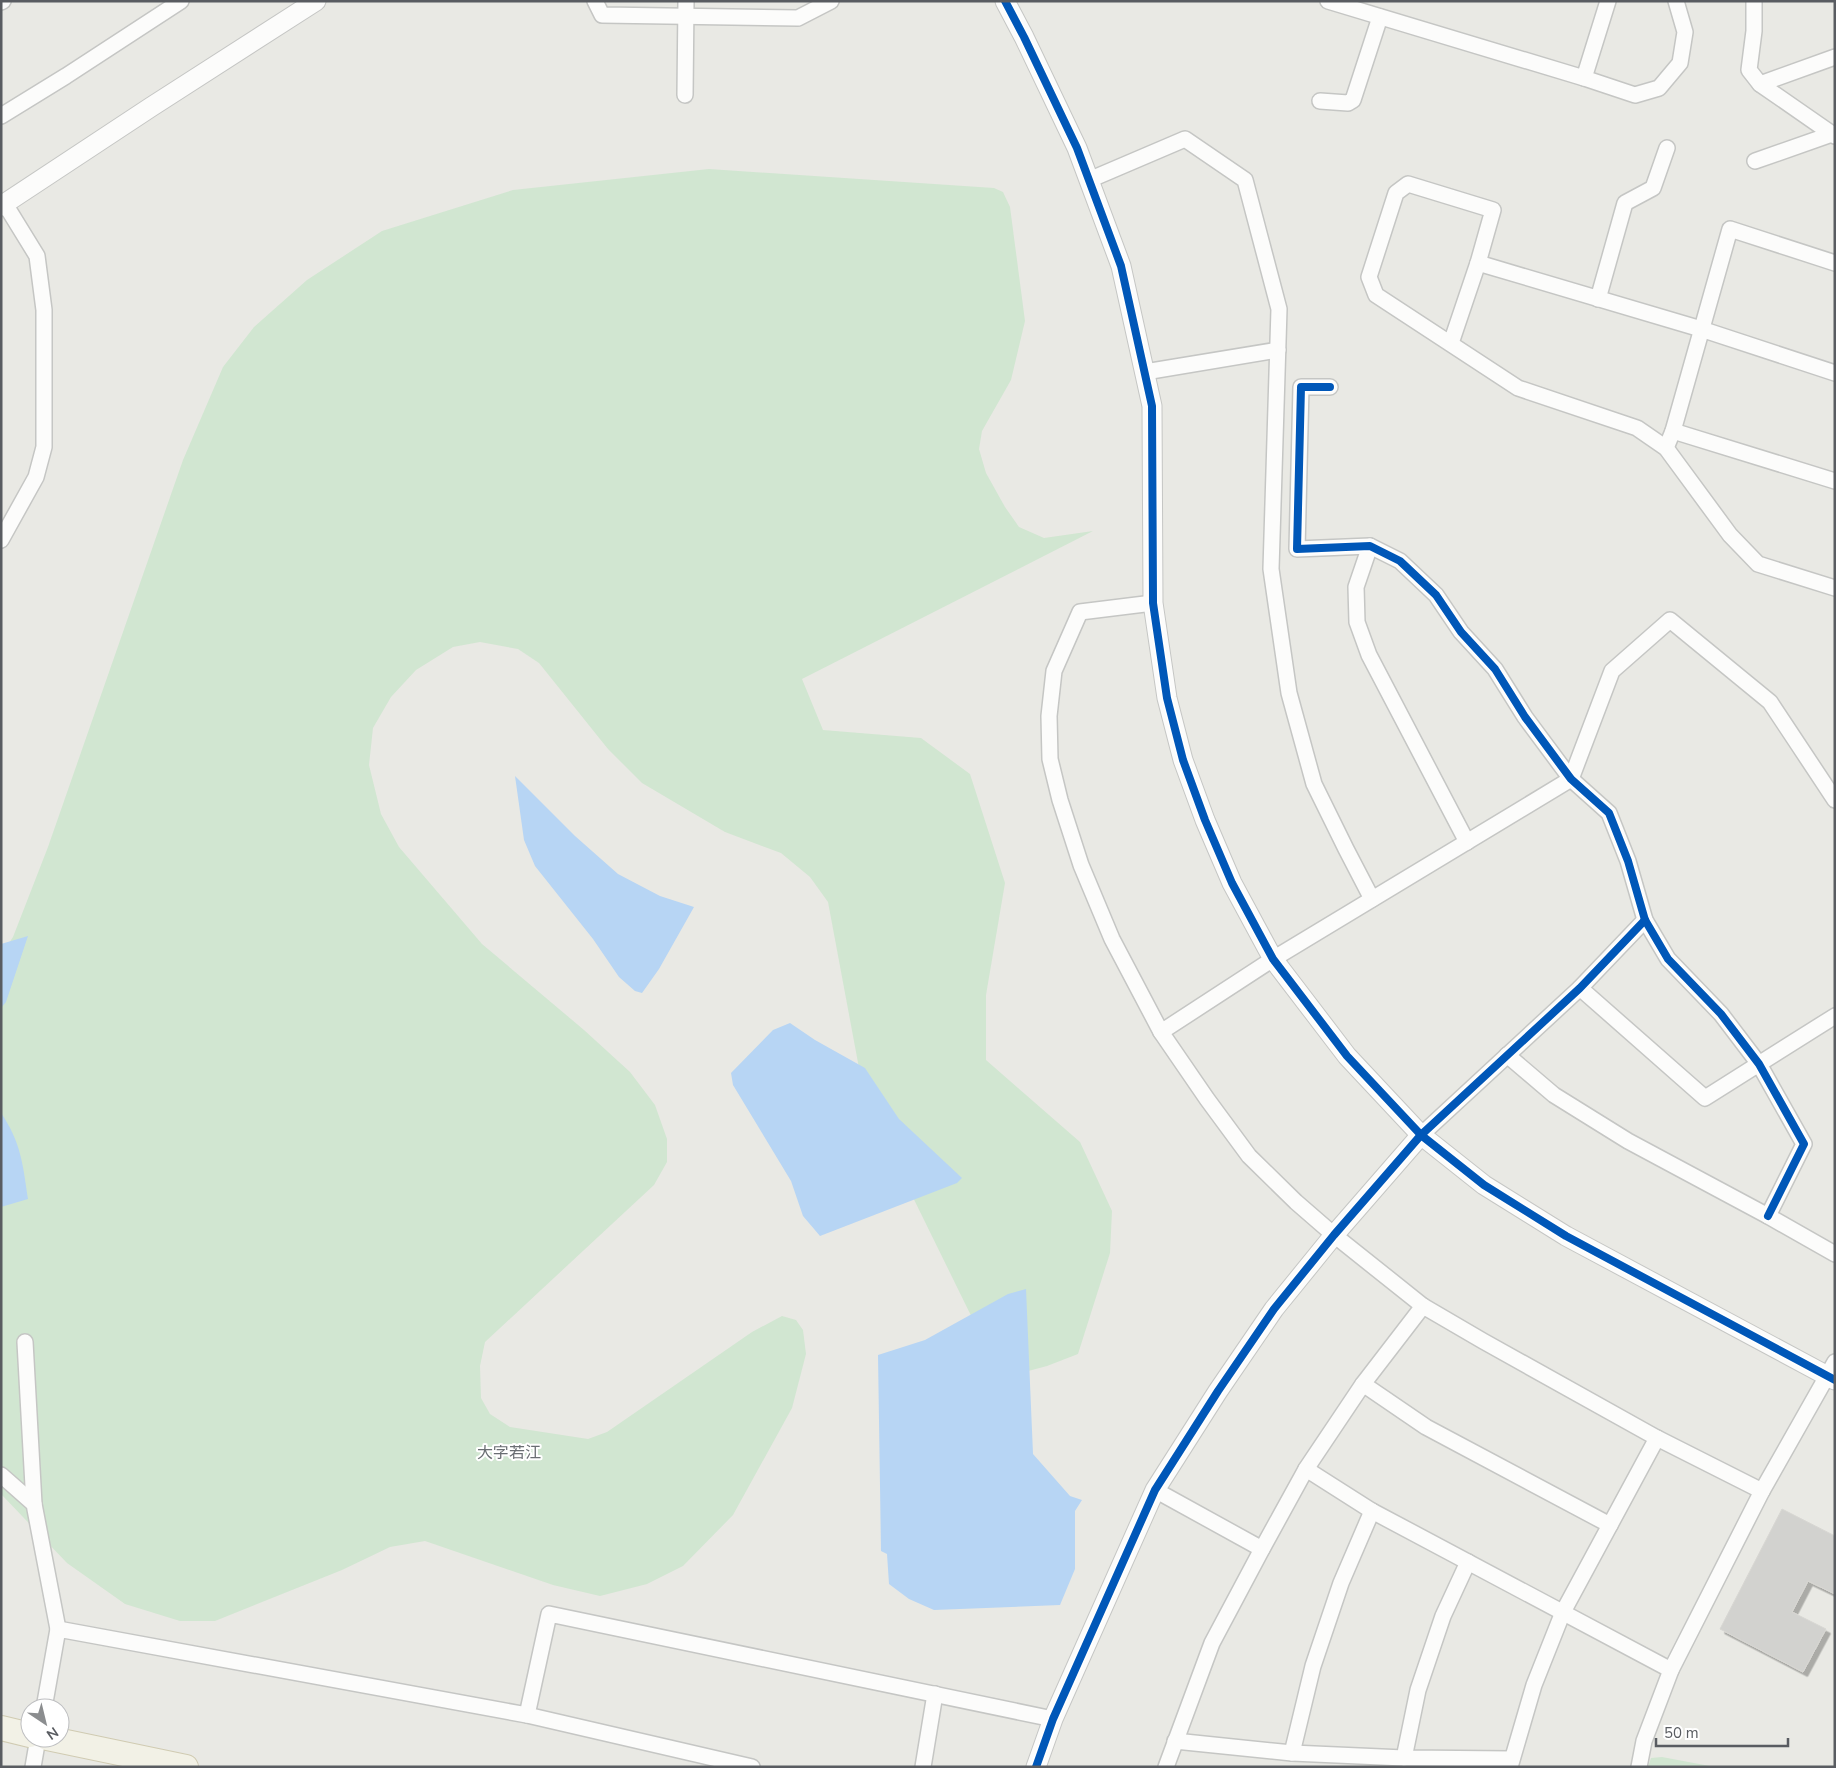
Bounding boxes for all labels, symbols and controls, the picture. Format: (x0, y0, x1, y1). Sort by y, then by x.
district label: 大字若江 (477, 1442, 541, 1464)
north arrow (20, 1698, 70, 1748)
scale bar (1656, 1716, 1788, 1748)
text: N (42, 1722, 62, 1744)
text: 50 m (1664, 1723, 1699, 1743)

